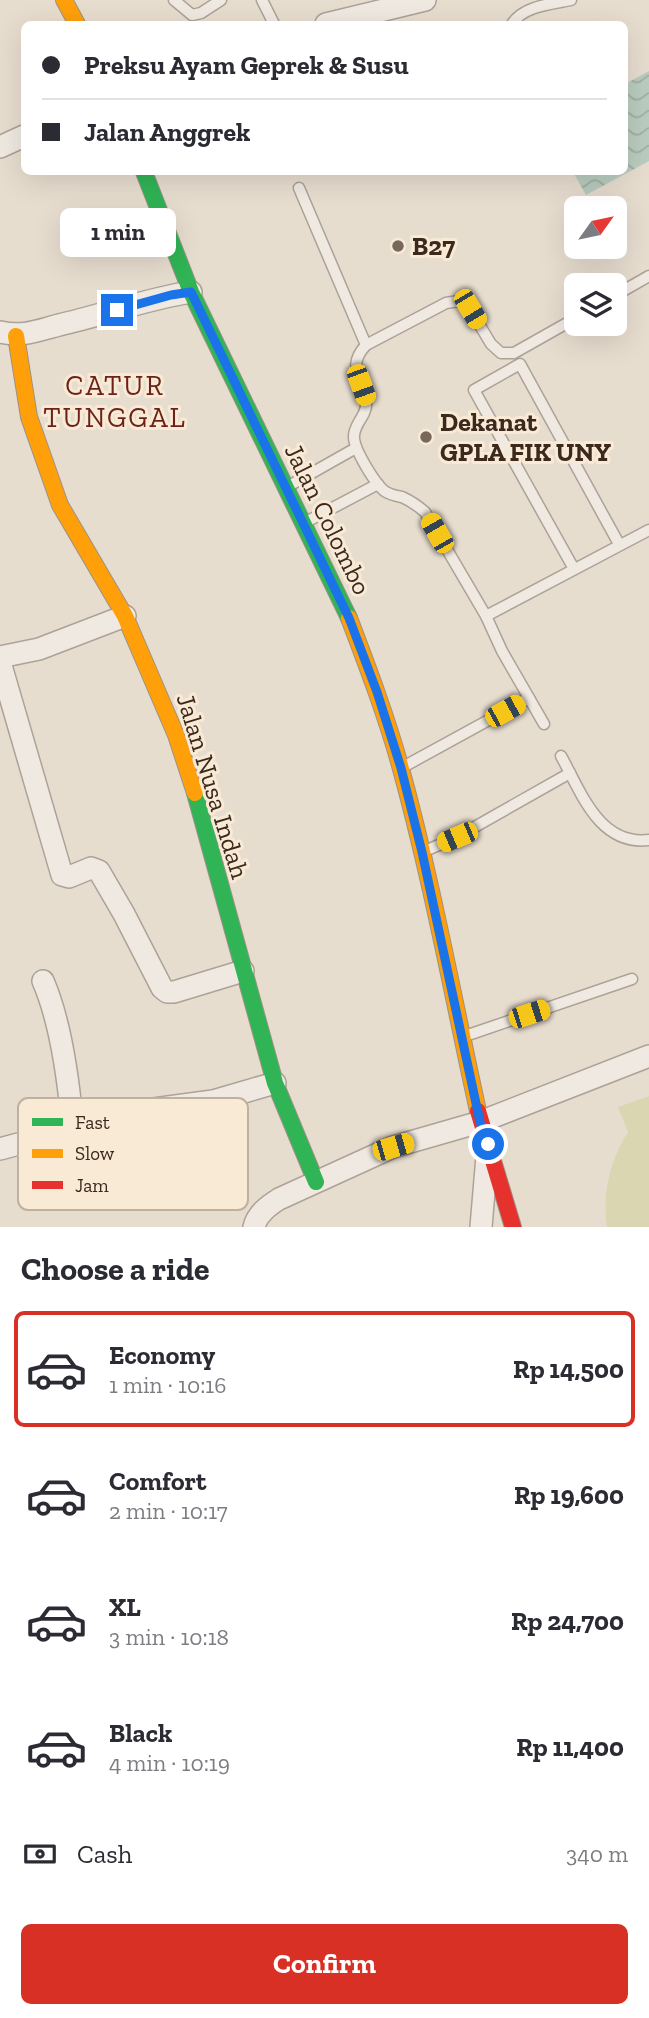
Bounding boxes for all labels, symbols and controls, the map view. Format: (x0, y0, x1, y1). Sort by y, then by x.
text: Preksu Ayam Geprek & Susu (84, 49, 409, 81)
text: Jalan Anggrek (84, 116, 250, 148)
north arrow (564, 196, 626, 259)
map controls (564, 196, 627, 336)
callout: 1 min (59, 208, 175, 258)
text: 1 min (91, 218, 145, 246)
place label: B27 (412, 230, 455, 262)
marker: B27 (390, 238, 406, 254)
button: layers (564, 273, 627, 336)
car (451, 286, 490, 332)
route end (101, 294, 133, 326)
car (344, 362, 379, 408)
district label: CATUR TUNGGAL (43, 369, 187, 434)
place label: Dekanat GPLA FIK UNY (440, 406, 611, 468)
marker: Dekanat GPLA FIK UNY (418, 429, 434, 445)
street label: Jalan Colombo (278, 438, 378, 600)
car (418, 510, 457, 556)
street label: Jalan Nusa Indah (170, 690, 256, 883)
car (482, 692, 529, 730)
car (434, 819, 481, 855)
car (506, 998, 553, 1030)
legend (18, 1098, 248, 1210)
text: Fast (75, 1111, 110, 1134)
route start (472, 1128, 504, 1160)
car (370, 1131, 417, 1163)
text: Slow (75, 1142, 115, 1165)
text: Jam (75, 1174, 109, 1197)
text: Choose a ride (21, 1250, 209, 1288)
icon: car (25, 1338, 88, 1401)
text: Economy (109, 1339, 215, 1371)
text: Rp 14,500 (513, 1353, 624, 1385)
text: 1 min · 10:16 (109, 1371, 226, 1399)
icon: car (25, 1464, 88, 1527)
text: Comfort (109, 1465, 206, 1497)
text: Rp 19,600 (514, 1479, 624, 1511)
text: 2 min · 10:17 (109, 1497, 228, 1525)
icon: car (25, 1590, 88, 1653)
text: XL (109, 1591, 141, 1623)
text: Rp 24,700 (511, 1605, 624, 1637)
text: 3 min · 10:18 (109, 1623, 229, 1651)
icon: car (25, 1716, 88, 1779)
text: Black (109, 1717, 172, 1749)
text: Rp 11,400 (516, 1731, 624, 1763)
text: 4 min · 10:19 (109, 1749, 230, 1777)
icon: cash (21, 1835, 59, 1873)
text: Cash (77, 1838, 132, 1870)
text: 340 m (566, 1840, 628, 1868)
button: Confirm (21, 1924, 628, 2004)

